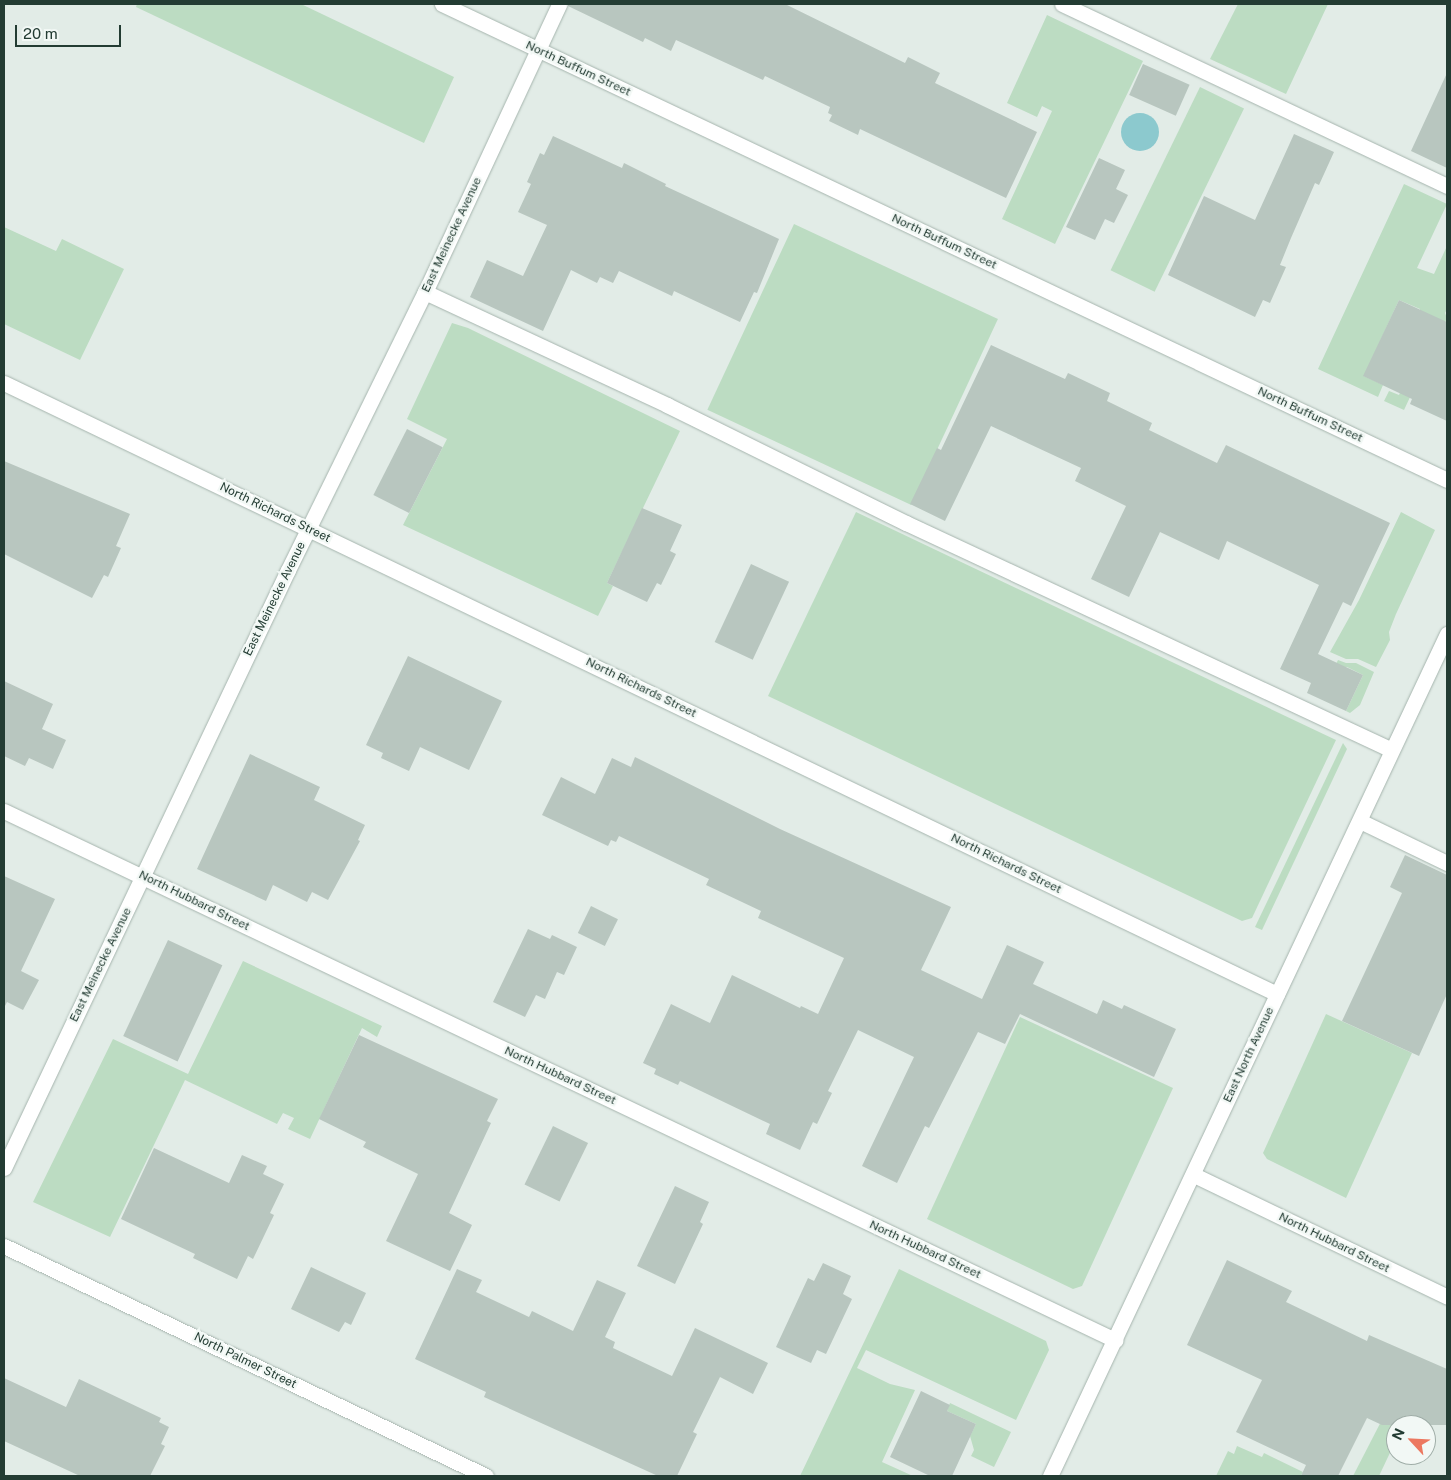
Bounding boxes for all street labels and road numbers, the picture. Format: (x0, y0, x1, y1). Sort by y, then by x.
street label: North Buffum Street (523, 38, 633, 100)
street label: East Meinecke Avenue (419, 175, 485, 295)
street label: North Buffum Street (889, 211, 999, 273)
street label: North Buffum Street (1255, 384, 1365, 446)
street label: North Richards Street (217, 480, 333, 546)
street label: East Meinecke Avenue (241, 539, 309, 659)
street label: North Richards Street (583, 655, 699, 721)
street label: North Richards Street (948, 831, 1064, 897)
street label: North Hubbard Street (136, 868, 252, 934)
street label: East Meinecke Avenue (67, 905, 135, 1025)
street label: East North Avenue (1221, 1005, 1277, 1105)
street label: North Hubbard Street (502, 1044, 618, 1108)
street label: North Hubbard Street (1276, 1210, 1392, 1276)
street label: North Hubbard Street (867, 1218, 983, 1282)
street label: North Palmer Street (191, 1330, 299, 1392)

